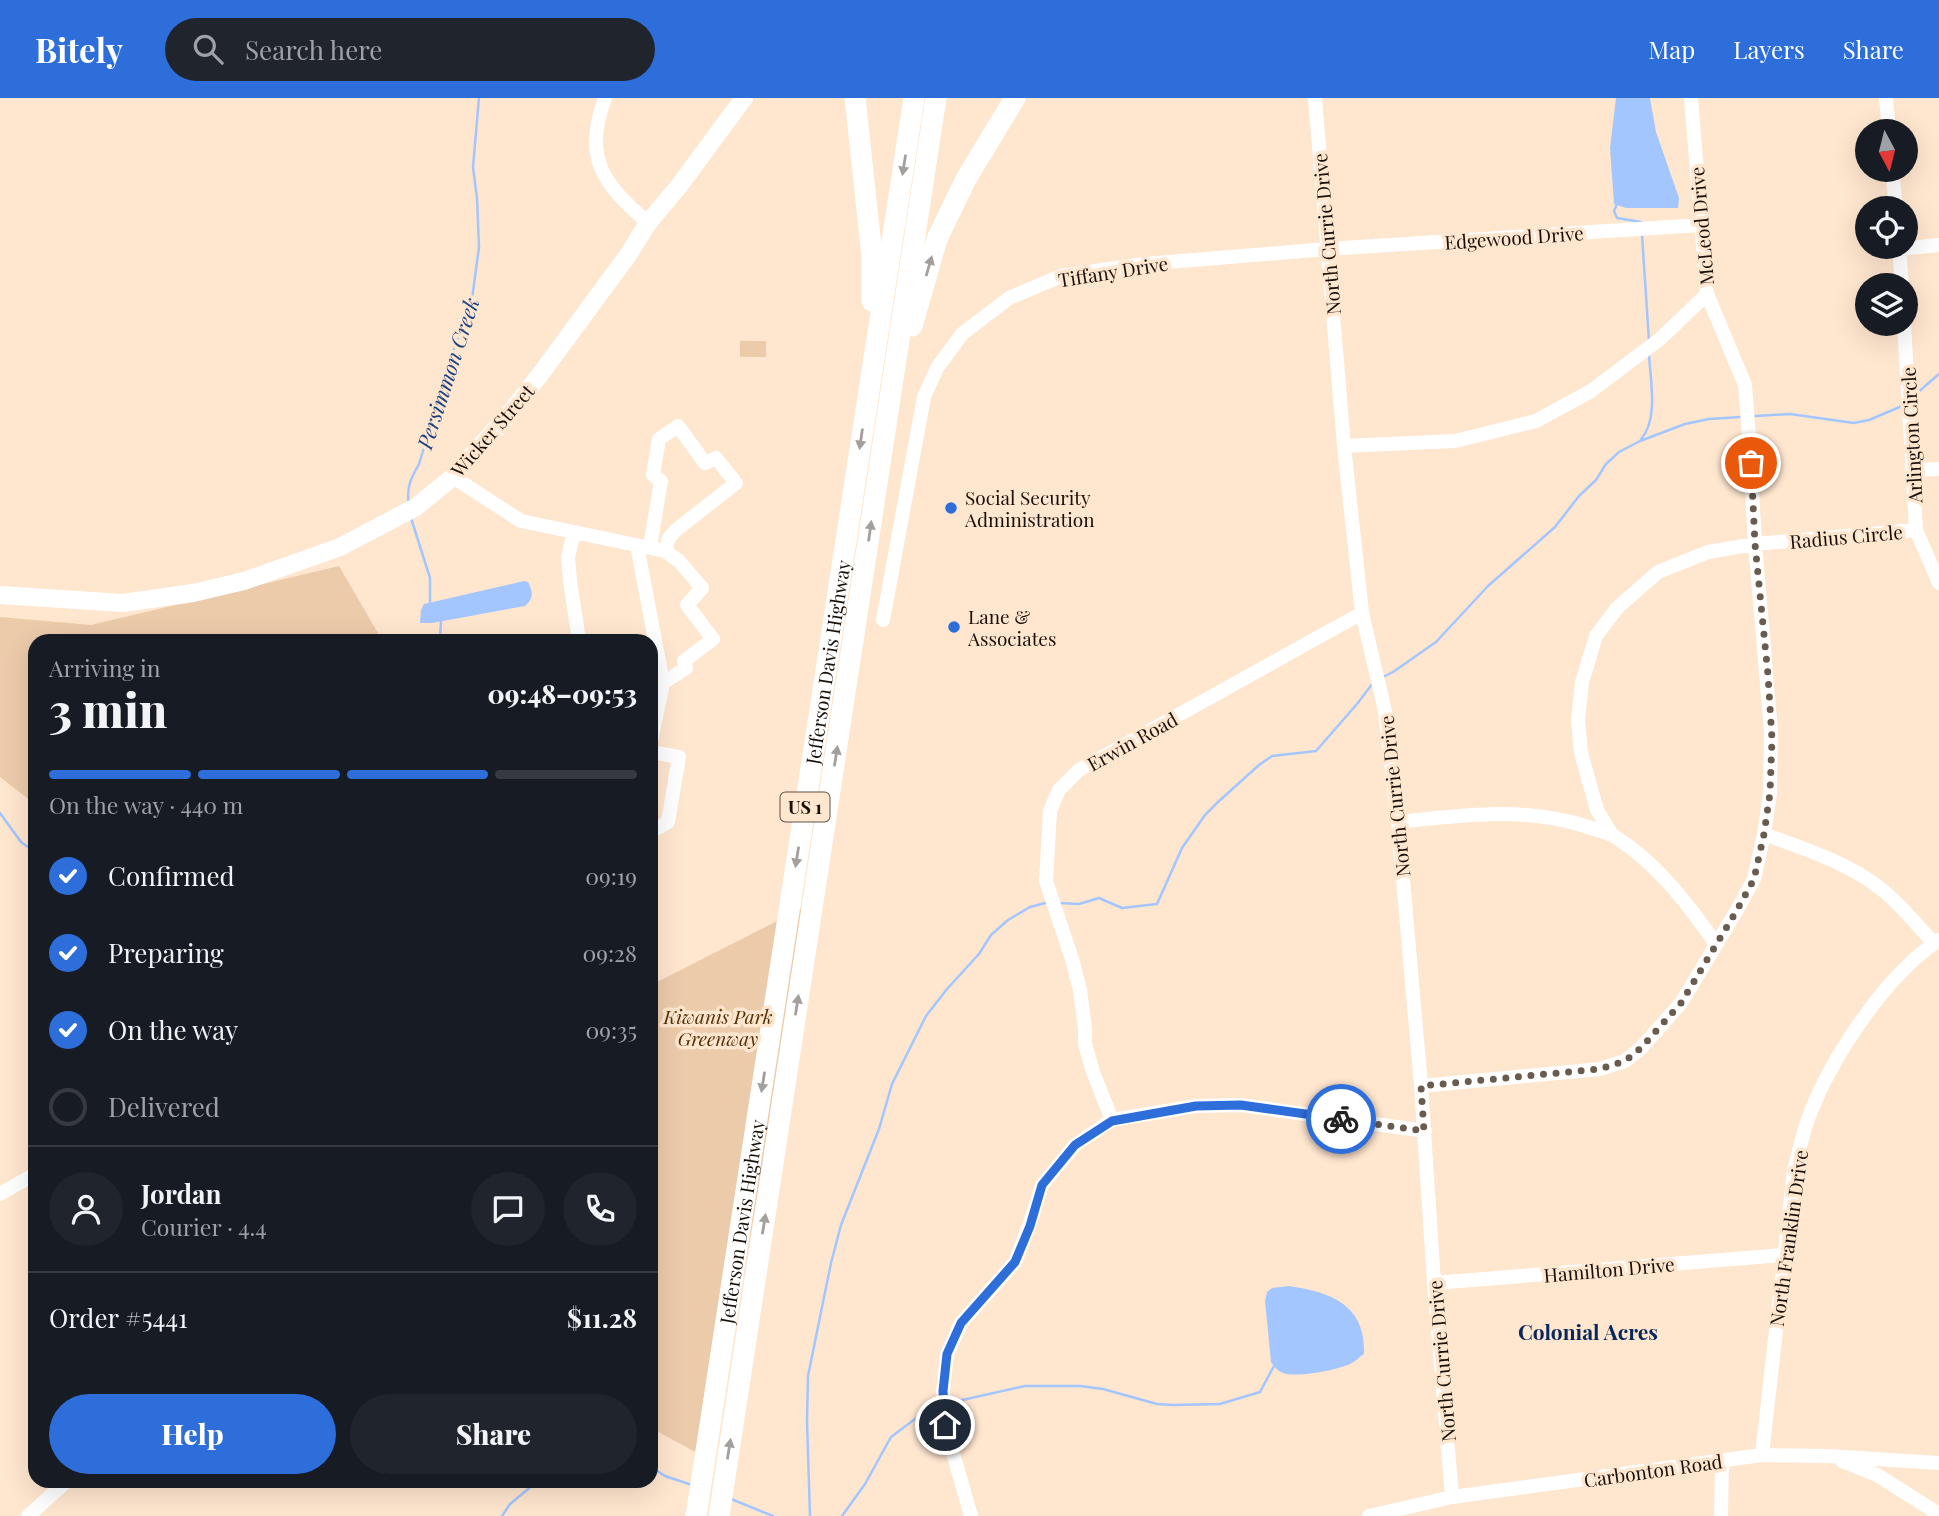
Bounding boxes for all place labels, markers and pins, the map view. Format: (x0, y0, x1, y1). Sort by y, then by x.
pin (1721, 433, 1781, 493)
place label: Social Security Administration (964, 484, 1095, 532)
marker: Social Security Administration (943, 500, 959, 516)
place label: Lane & Associates (967, 603, 1056, 651)
marker: Lane & Associates (946, 619, 962, 635)
pin (915, 1395, 975, 1455)

